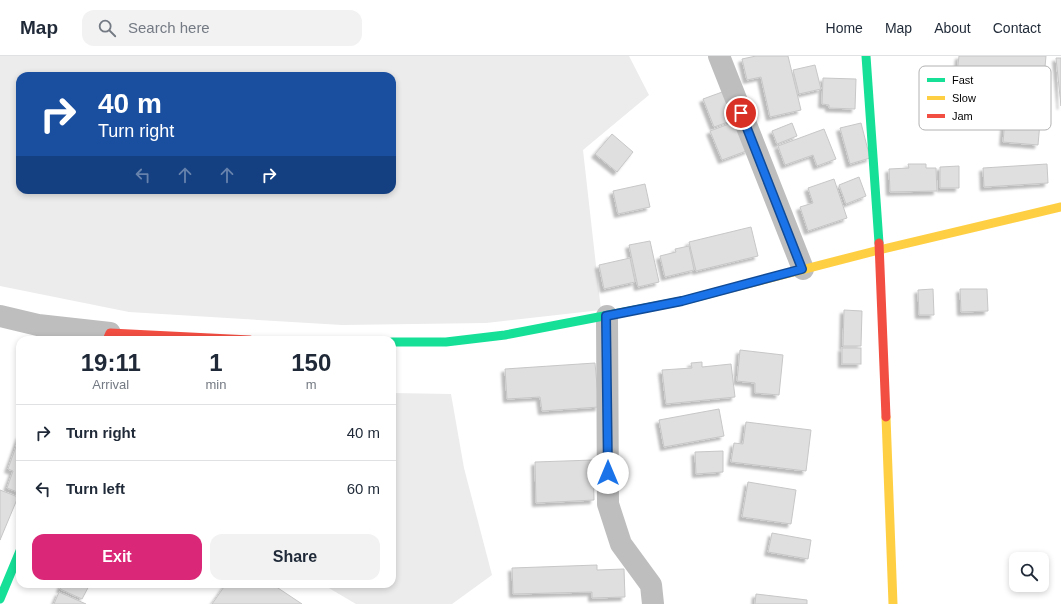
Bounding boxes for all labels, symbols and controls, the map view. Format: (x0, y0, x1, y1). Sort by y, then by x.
search box (82, 10, 362, 46)
text: Map (20, 17, 58, 38)
icon: search (96, 17, 118, 39)
text: Search here (128, 19, 210, 36)
text: Home (826, 20, 863, 36)
text: Map (885, 20, 912, 36)
text: About (934, 20, 971, 36)
text: Contact (993, 20, 1041, 36)
legend (919, 66, 1051, 130)
text: Fast (952, 74, 973, 86)
icon: right (32, 88, 84, 140)
text: 40 m (98, 88, 162, 119)
text: Slow (952, 92, 976, 104)
pin (724, 96, 758, 130)
icon: arrive (730, 102, 752, 124)
text: Jam (952, 110, 973, 122)
text: Turn right (98, 121, 174, 141)
icon: left (132, 164, 154, 186)
icon: ahead (174, 164, 196, 186)
icon: ahead (216, 164, 238, 186)
icon: right (258, 164, 280, 186)
text: 19:11 (81, 349, 141, 376)
text: 1 (209, 349, 223, 376)
text: 150 (291, 349, 331, 376)
text: Arrival (92, 377, 129, 392)
text: min (206, 377, 226, 392)
text: m (306, 377, 317, 392)
icon: right (32, 422, 54, 444)
text: Turn right (66, 424, 136, 441)
text: 40 m (347, 424, 380, 441)
position arrow (587, 452, 629, 494)
icon: left (32, 478, 54, 500)
text: Turn left (66, 480, 125, 497)
text: 60 m (347, 480, 380, 497)
button: Exit (32, 534, 202, 580)
button: Share (210, 534, 380, 580)
map controls (1009, 552, 1049, 592)
button: search (1009, 552, 1049, 592)

